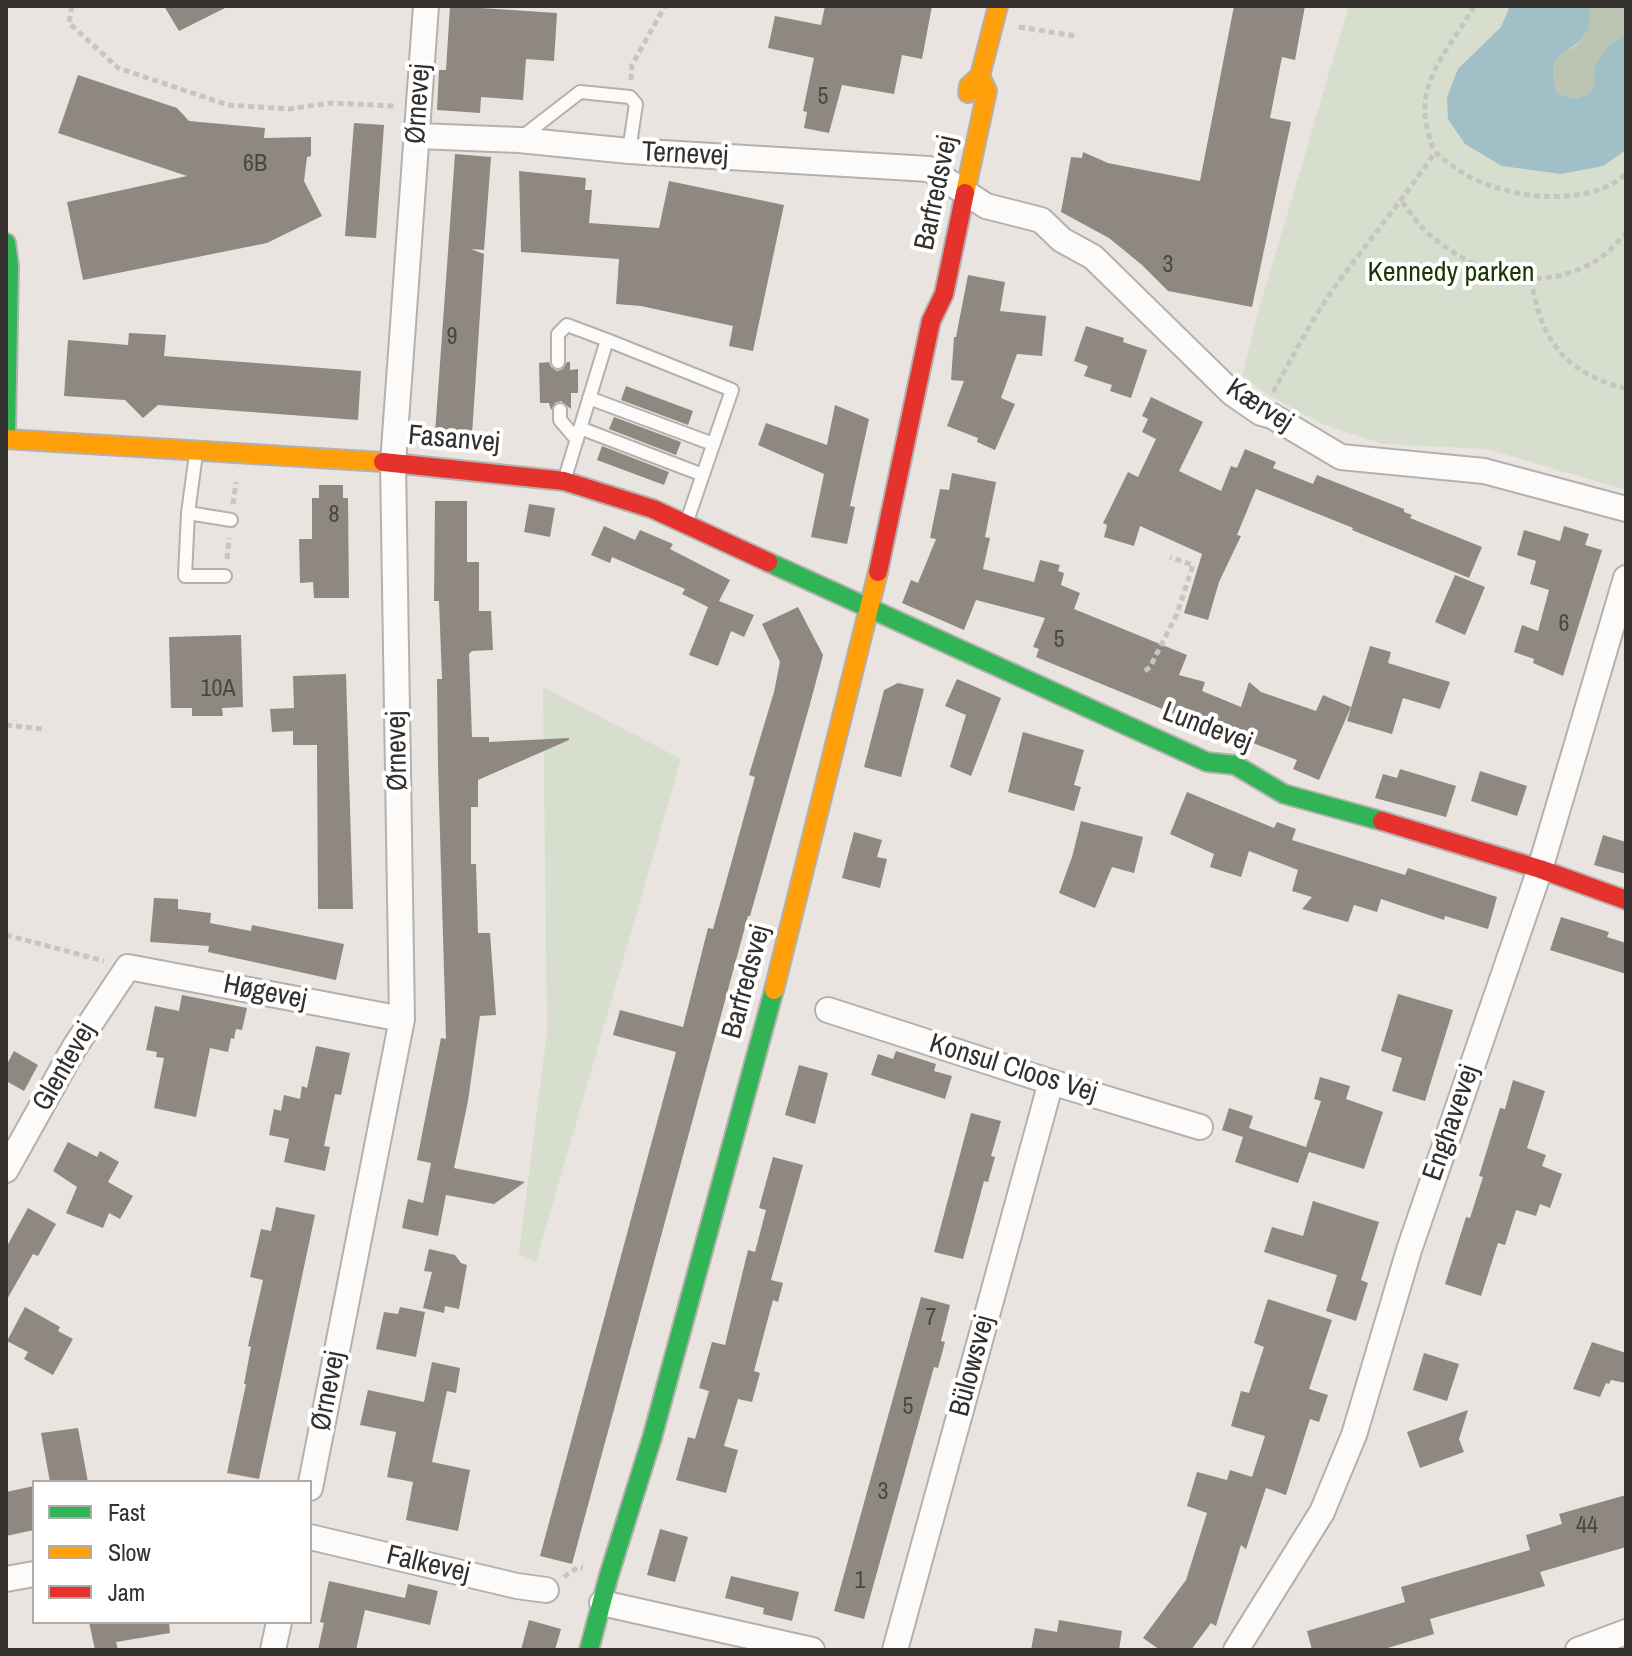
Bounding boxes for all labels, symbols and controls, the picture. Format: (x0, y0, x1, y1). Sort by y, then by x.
street label: Ørnevej (399, 63, 439, 145)
house number: 5 (818, 84, 828, 112)
street label: Barfredsvej (908, 133, 966, 253)
street label: Ternevej (641, 136, 729, 174)
house number: 6B (243, 151, 267, 179)
house number: 3 (1163, 252, 1173, 280)
park label: Kennedy parken (1367, 256, 1535, 290)
house number: 9 (447, 324, 457, 352)
street label: Kærvej (1219, 372, 1299, 440)
street label: Fasanvej (407, 419, 501, 461)
house number: 8 (329, 502, 339, 530)
house number: 6 (1559, 611, 1569, 639)
house number: 5 (1054, 627, 1064, 655)
house number: 10A (200, 676, 236, 704)
street label: Lundevej (1157, 696, 1257, 760)
street label: Ørnevej (381, 711, 415, 791)
street label: Barfredsvej (716, 922, 778, 1042)
street label: Høgevej (220, 968, 310, 1018)
street label: Glentevej (26, 1017, 104, 1117)
street label: Konsul Cloos Vej (925, 1028, 1101, 1110)
street label: Enghavevej (1417, 1061, 1487, 1185)
house number: 7 (926, 1305, 936, 1333)
street label: Bülowsvej (943, 1312, 1003, 1420)
street label: Ørnevej (305, 1348, 353, 1434)
house number: 5 (903, 1394, 913, 1422)
house number: 3 (878, 1479, 888, 1507)
legend (32, 1480, 312, 1624)
text: Fast (108, 1496, 145, 1528)
house number: 44 (1576, 1513, 1598, 1541)
text: Slow (108, 1536, 151, 1568)
street label: Falkevej (383, 1539, 473, 1591)
house number: 1 (855, 1568, 865, 1596)
text: Jam (108, 1576, 145, 1608)

